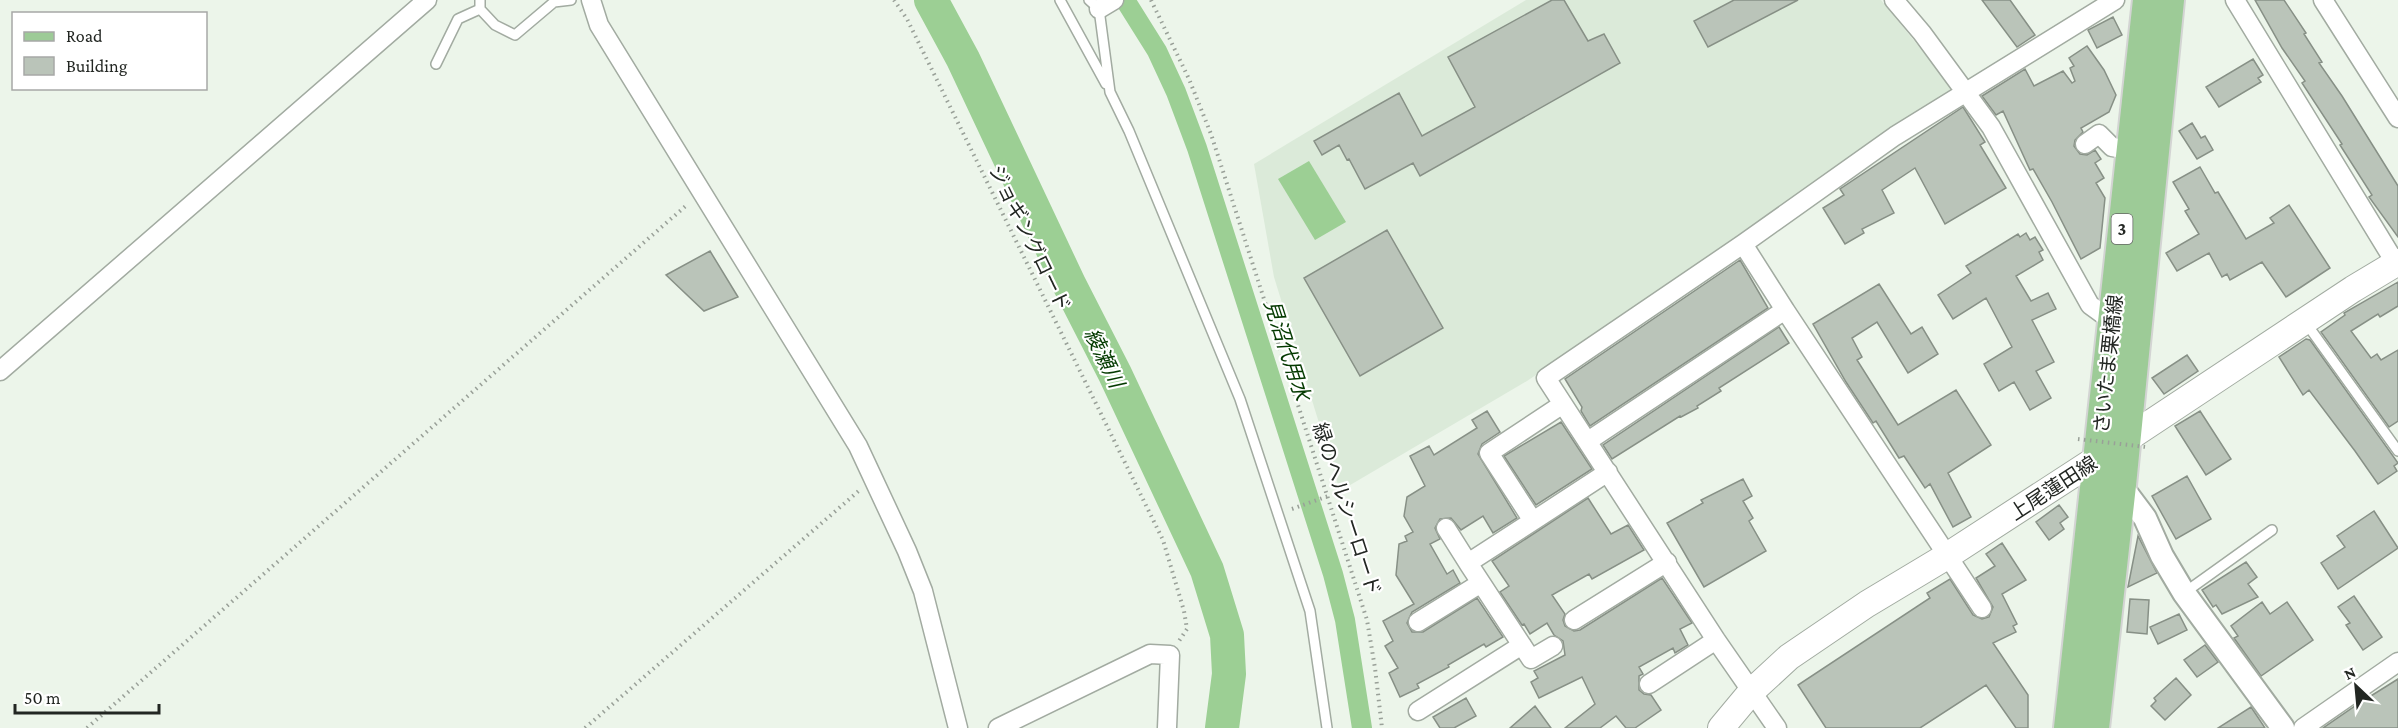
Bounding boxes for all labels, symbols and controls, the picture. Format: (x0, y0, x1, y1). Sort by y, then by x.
legend (12, 12, 207, 90)
text: Road (66, 26, 103, 46)
text: Building (66, 56, 128, 76)
street label: ジョギングロード (985, 161, 1075, 315)
road number: 3 (2112, 214, 2132, 244)
street label: さいたま栗橋線 (2090, 294, 2126, 434)
water label: 見沼代用水 (1259, 296, 1315, 406)
water label: 綾瀬川 (1079, 324, 1129, 393)
street label: 緑のヘルシーロード (1309, 420, 1385, 598)
street label: 上尾蓮田線 (2005, 452, 2101, 524)
north arrow (2326, 656, 2386, 716)
text: N (2341, 663, 2358, 683)
scale bar (15, 677, 159, 715)
text: 50 m (24, 688, 61, 708)

